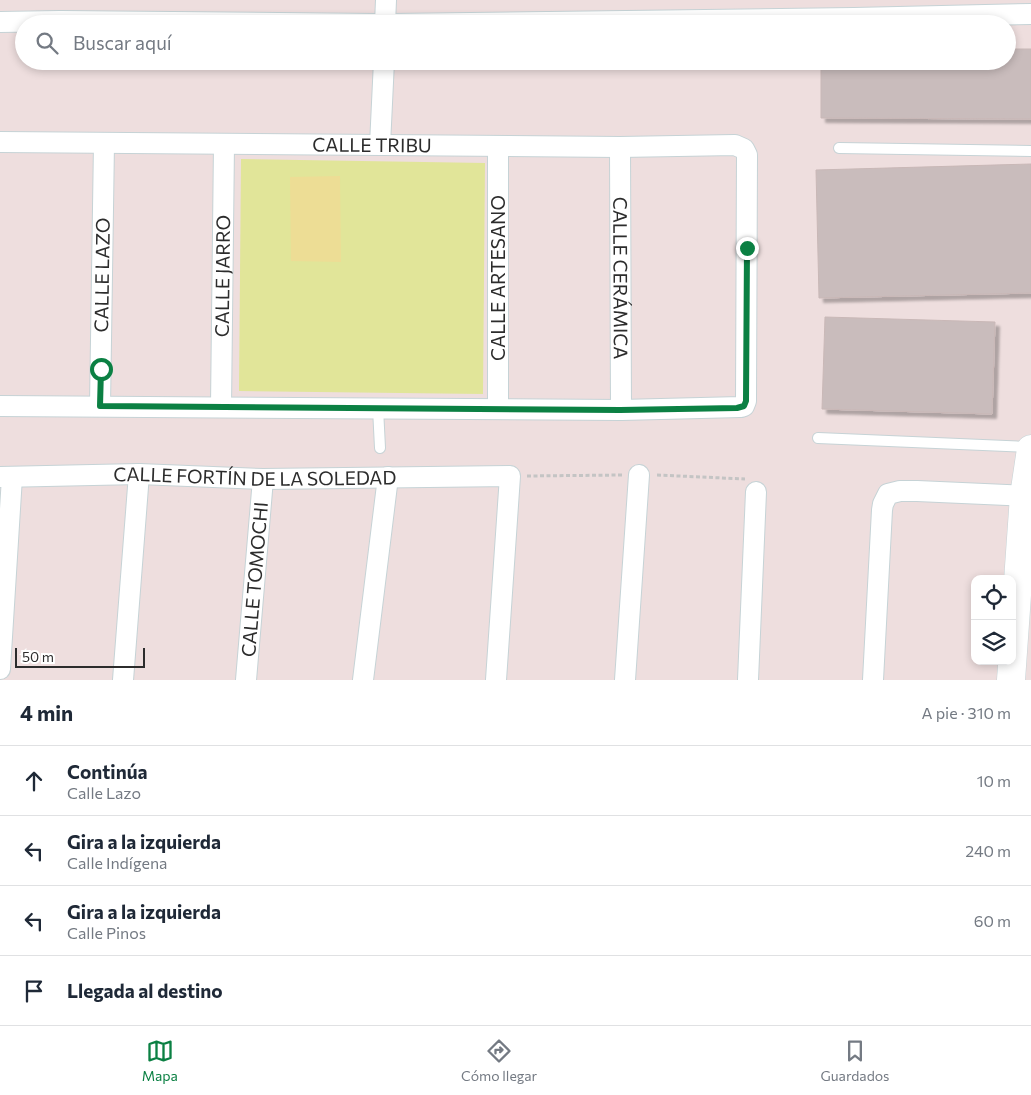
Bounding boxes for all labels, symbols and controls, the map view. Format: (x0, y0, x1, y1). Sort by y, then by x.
search box (15, 15, 1016, 70)
icon: search (33, 29, 61, 57)
text: Buscar aquí (73, 31, 172, 54)
street label: CALLE TRIBU (312, 133, 432, 156)
street label: CALLE ARTESANO (486, 195, 509, 361)
street label: CALLE CERÁMICA (609, 197, 633, 359)
street label: CALLE JARRO (210, 215, 234, 337)
street label: CALLE LAZO (89, 217, 114, 333)
route end (736, 237, 759, 260)
route start (90, 358, 113, 381)
street label: CALLE FORTÍN DE LA SOLEDAD (113, 462, 397, 490)
street label: CALLE TOMOCHI (236, 501, 272, 658)
map controls (971, 575, 1016, 665)
button: locate (971, 575, 1016, 620)
button: layers (971, 620, 1016, 665)
scale bar (15, 645, 145, 668)
text: 50 m (22, 648, 54, 665)
text: 4 min (20, 700, 73, 725)
text: A pie · 310 m (922, 703, 1011, 722)
text: Continúa (67, 760, 148, 783)
icon: ahead (20, 767, 48, 795)
text: 10 m (977, 771, 1011, 790)
text: Calle Lazo (67, 783, 141, 802)
text: Gira a la izquierda (67, 830, 221, 853)
icon: left (20, 837, 48, 865)
text: 240 m (965, 841, 1011, 860)
text: Calle Indígena (67, 853, 167, 872)
text: Gira a la izquierda (67, 900, 221, 923)
icon: left (20, 907, 48, 935)
text: 60 m (974, 911, 1011, 930)
text: Calle Pinos (67, 923, 146, 942)
icon: arrive (20, 977, 48, 1005)
text: Llegada al destino (67, 979, 223, 1002)
tab: Mapa (142, 1037, 178, 1084)
tab: Cómo llegar (461, 1037, 537, 1084)
tab: Guardados (820, 1037, 889, 1084)

